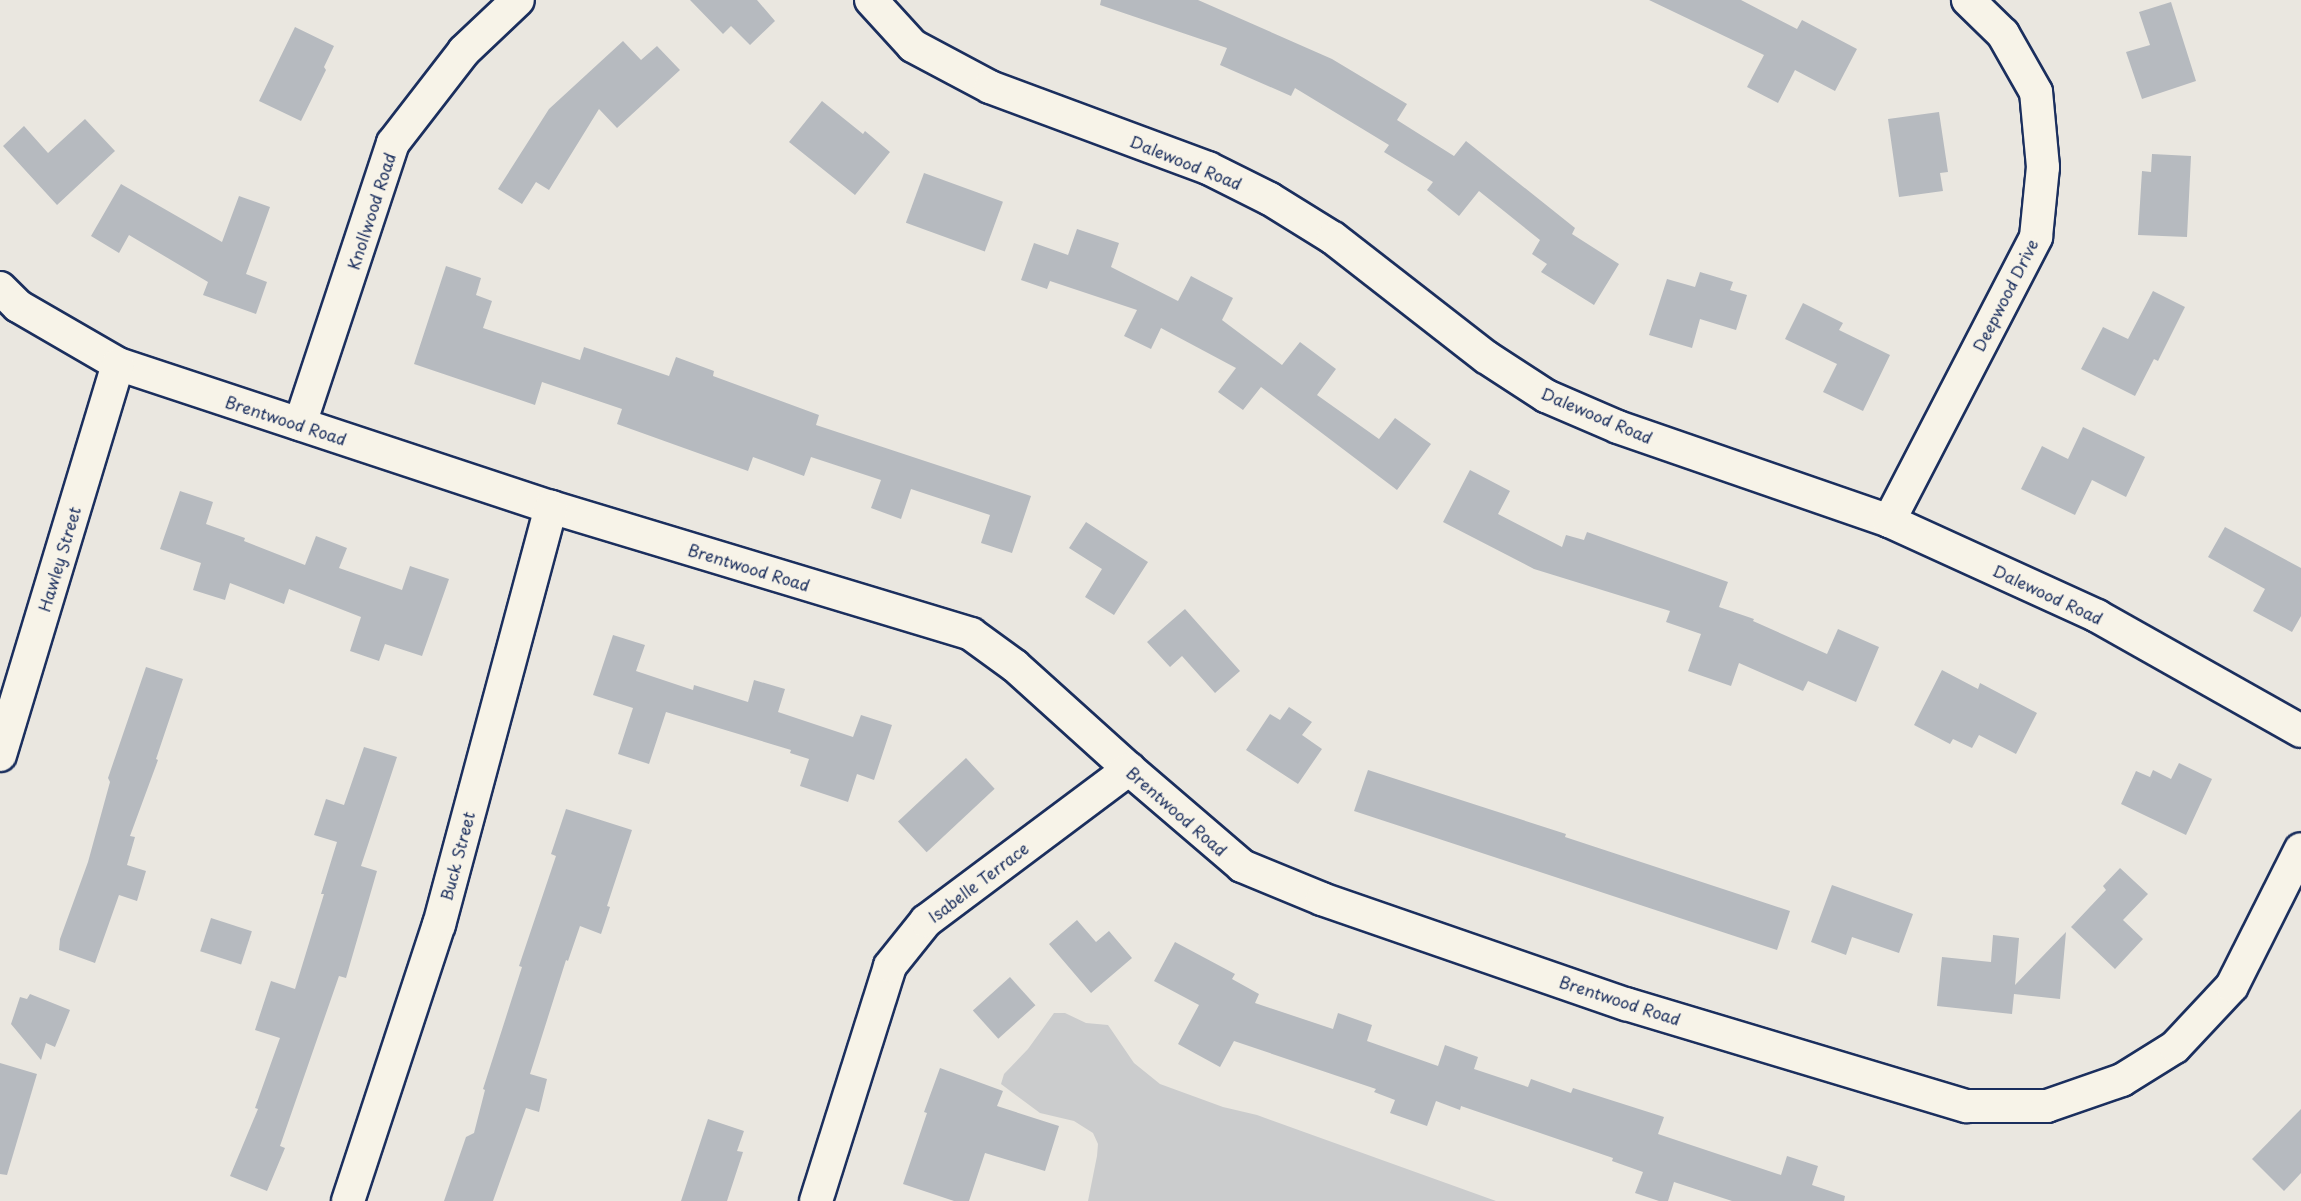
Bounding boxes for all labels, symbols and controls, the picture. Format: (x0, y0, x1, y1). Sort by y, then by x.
street label: Dalewood Road (1127, 131, 1245, 193)
street label: Knollwood Road (343, 150, 399, 272)
street label: Deepwood Drive (1968, 235, 2042, 355)
street label: Dalewood Road (1538, 383, 1656, 447)
street label: Brentwood Road (223, 391, 349, 449)
street label: Hawley Street (34, 504, 84, 614)
street label: Brentwood Road (686, 539, 812, 595)
street label: Dalewood Road (1990, 560, 2106, 628)
street label: Brentwood Road (1123, 762, 1231, 860)
street label: Buck Street (436, 809, 478, 903)
street label: Isabelle Terrace (924, 838, 1032, 926)
street label: Brentwood Road (1557, 971, 1683, 1029)

